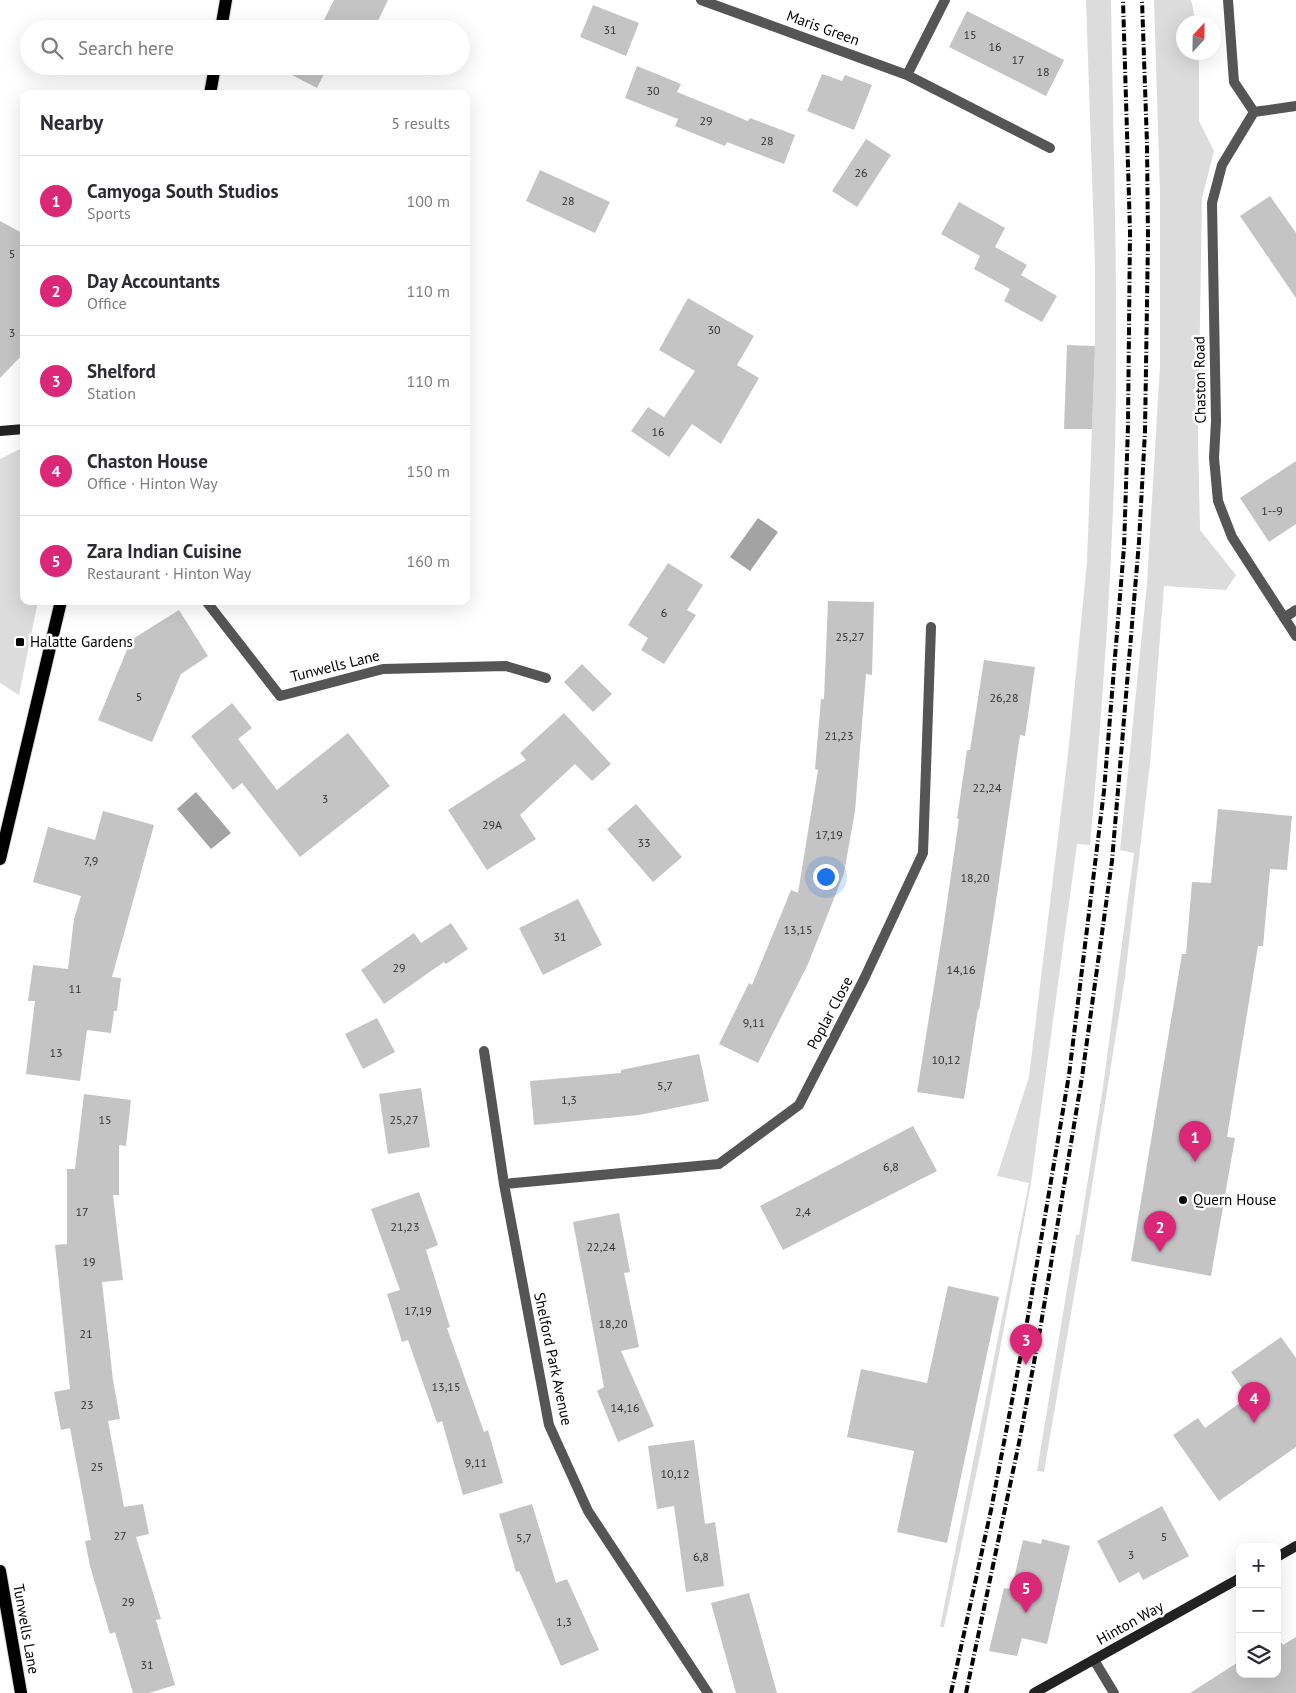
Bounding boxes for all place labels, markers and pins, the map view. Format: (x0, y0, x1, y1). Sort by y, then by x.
place label: Halatte Gardens (30, 632, 133, 651)
marker: Halatte Gardens (14, 636, 26, 648)
pin: 1 (1179, 1121, 1211, 1162)
place label: Quern House (1193, 1190, 1276, 1209)
marker: Quern House (1177, 1194, 1189, 1206)
pin: 2 (1144, 1211, 1176, 1252)
pin: 3 (1010, 1324, 1042, 1365)
pin: 4 (1238, 1382, 1270, 1423)
pin: 5 (1010, 1572, 1042, 1613)

